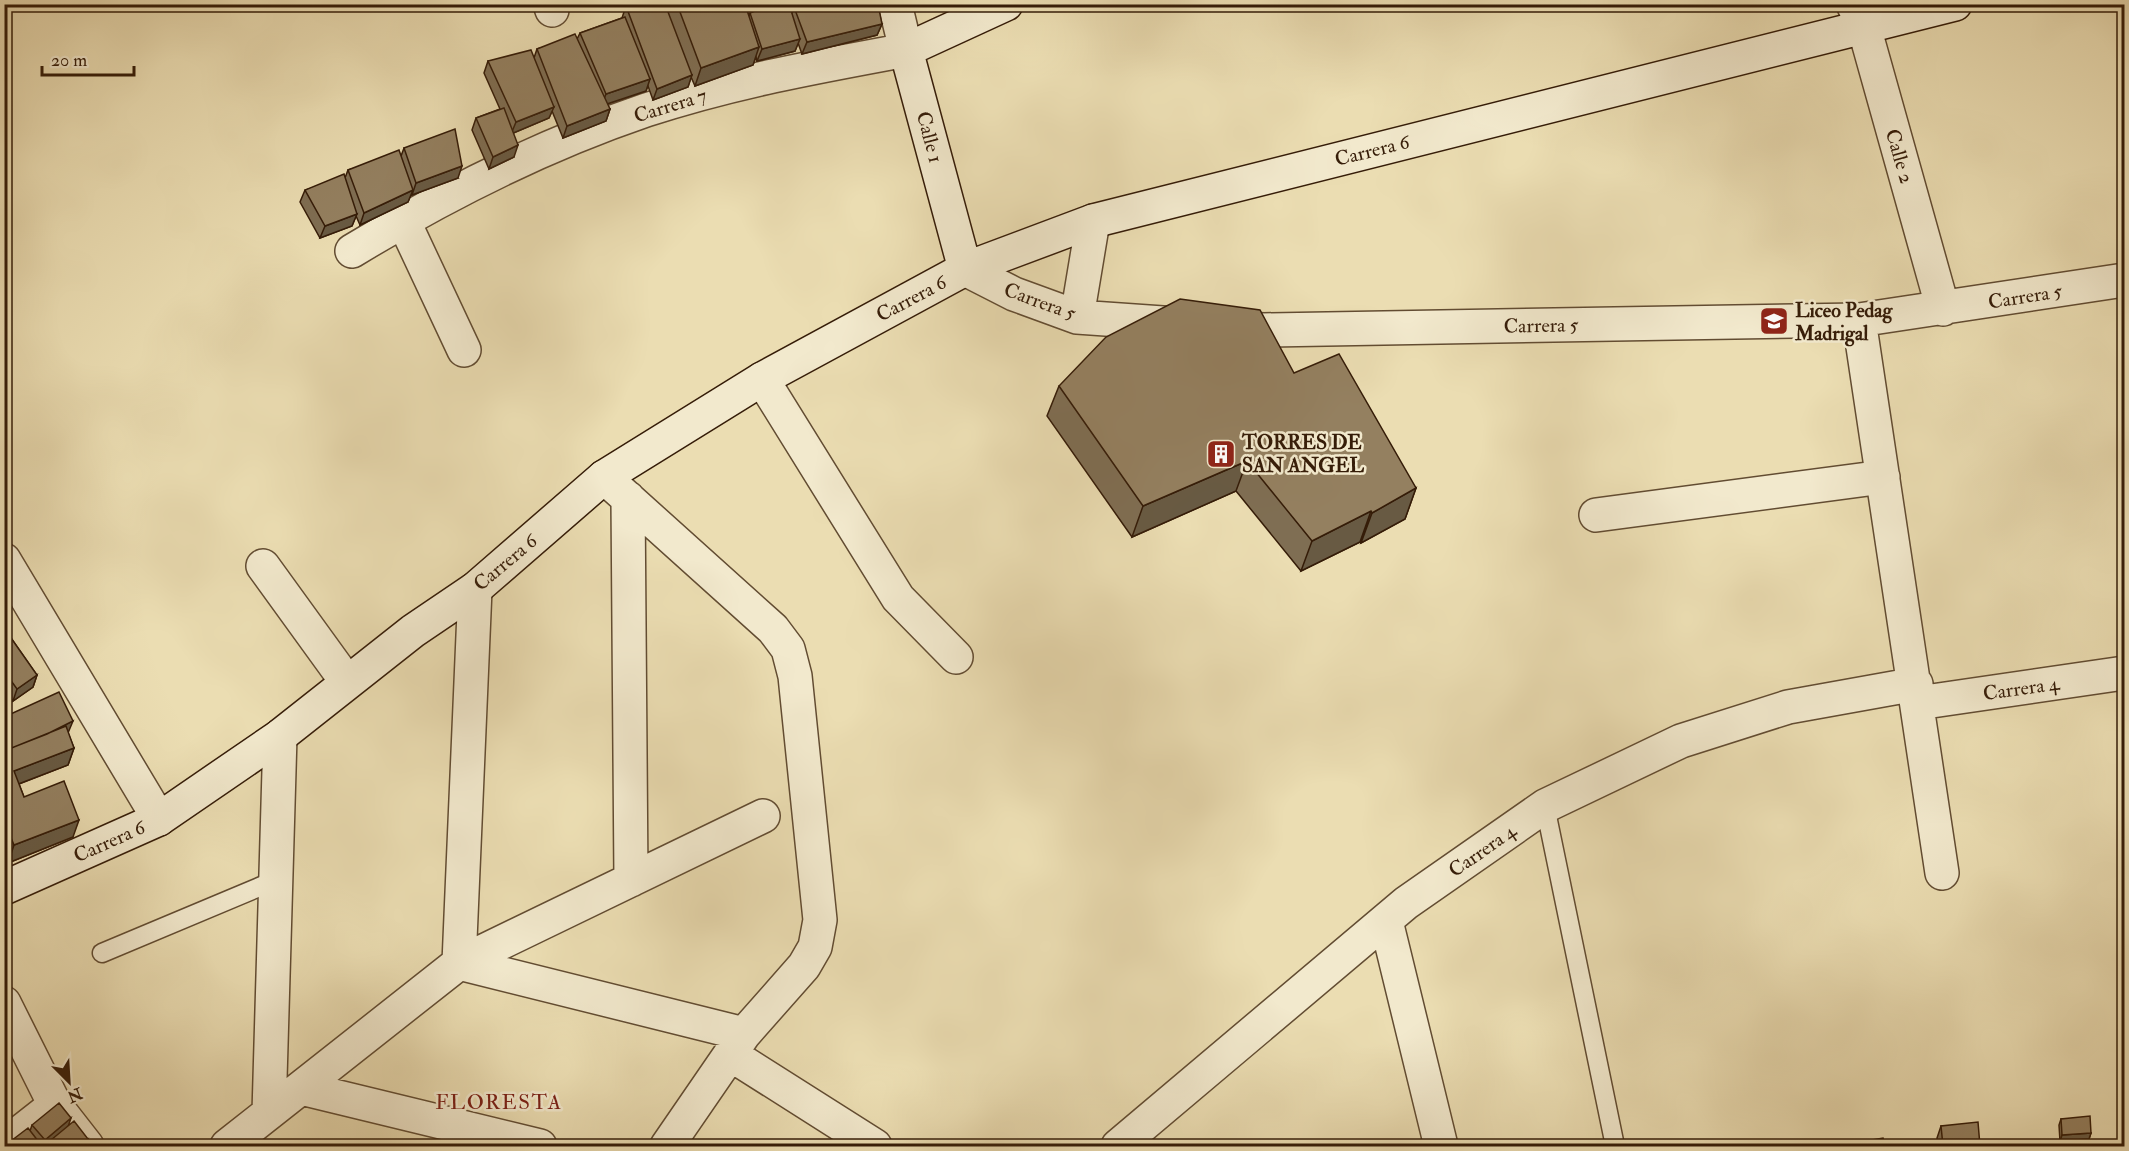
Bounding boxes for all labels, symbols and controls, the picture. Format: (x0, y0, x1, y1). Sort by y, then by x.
scale bar (42, 39, 134, 77)
text: 20 m (51, 49, 87, 72)
street label: Carrera 7 (631, 83, 710, 128)
street label: Calle 1 (911, 108, 948, 166)
street label: Calle 2 (1880, 126, 1919, 186)
street label: Carrera 6 (1332, 129, 1413, 172)
street label: Carrera 6 (872, 269, 951, 327)
street label: Carrera 5 (1000, 277, 1079, 326)
street label: Carrera 5 (1986, 278, 2064, 315)
place label: Liceo Pedag Madrigal (1794, 298, 1894, 347)
school or university icon: Liceo Pedag Madrigal (1758, 305, 1790, 337)
street label: Carrera 5 (1503, 312, 1579, 339)
place label: TORRES DE SAN ANGEL (1241, 430, 1365, 478)
building icon: TORRES DE SAN ANGEL (1205, 438, 1237, 470)
street label: Carrera 6 (468, 528, 543, 596)
street label: Carrera 4 (1981, 671, 2062, 706)
street label: Carrera 6 (69, 814, 150, 868)
street label: Carrera 4 (1444, 817, 1522, 883)
north arrow (39, 1052, 99, 1112)
text: N (63, 1082, 86, 1107)
district label: FLORESTA (435, 1089, 563, 1116)

